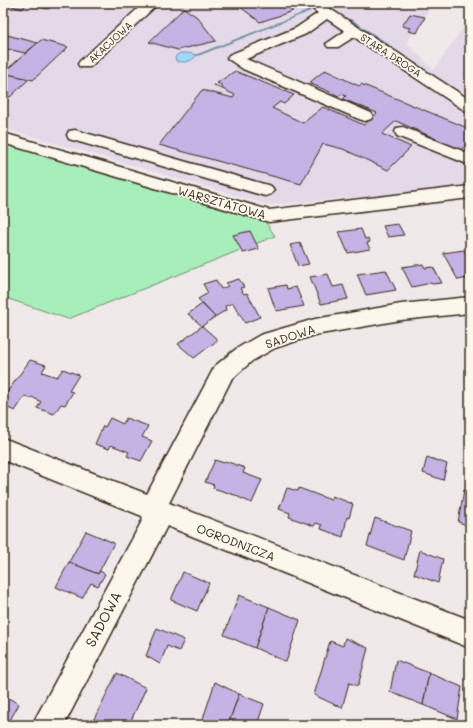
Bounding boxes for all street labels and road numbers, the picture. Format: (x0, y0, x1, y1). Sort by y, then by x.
street label: AKACJOWA (85, 18, 135, 66)
street label: STARA DROGA (358, 30, 424, 80)
street label: WARSZTATOWA (176, 182, 268, 222)
street label: SADOWA (263, 320, 317, 352)
street label: OGRODNICZA (194, 520, 278, 564)
street label: SADOWA (80, 588, 126, 650)

